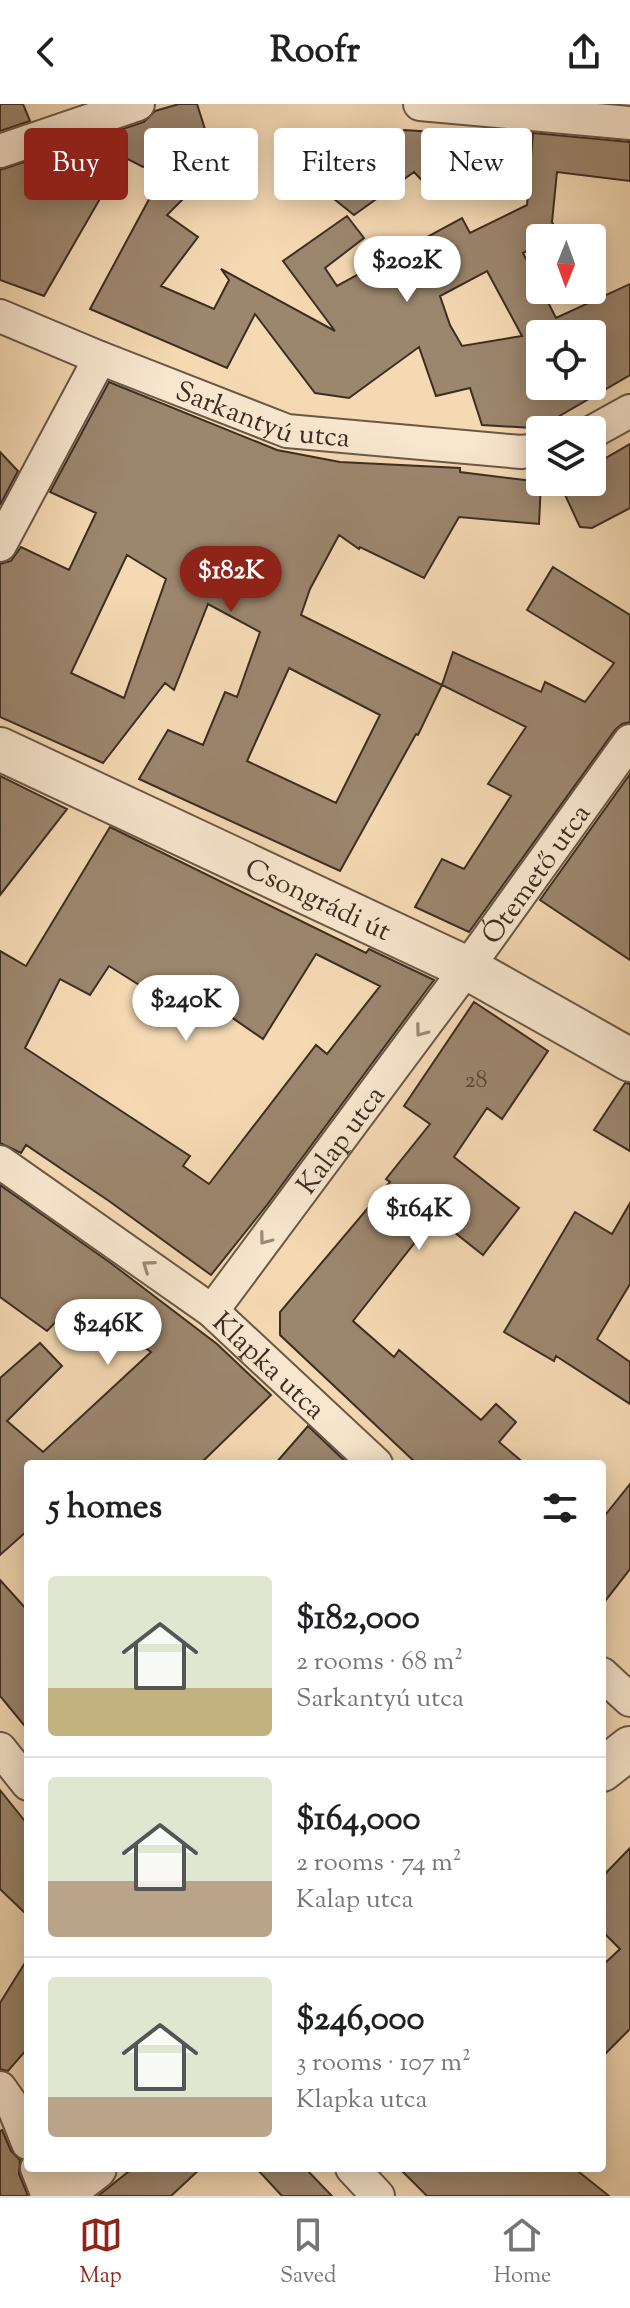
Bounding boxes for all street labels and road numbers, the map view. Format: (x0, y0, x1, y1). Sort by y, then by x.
street label: Sarkantyú utca (169, 372, 352, 460)
street label: Ótemető utca (473, 796, 602, 954)
street label: Csongrádi út (238, 850, 397, 953)
street label: Kalap utca (288, 1078, 396, 1204)
street label: Klapka utca (202, 1304, 333, 1430)

